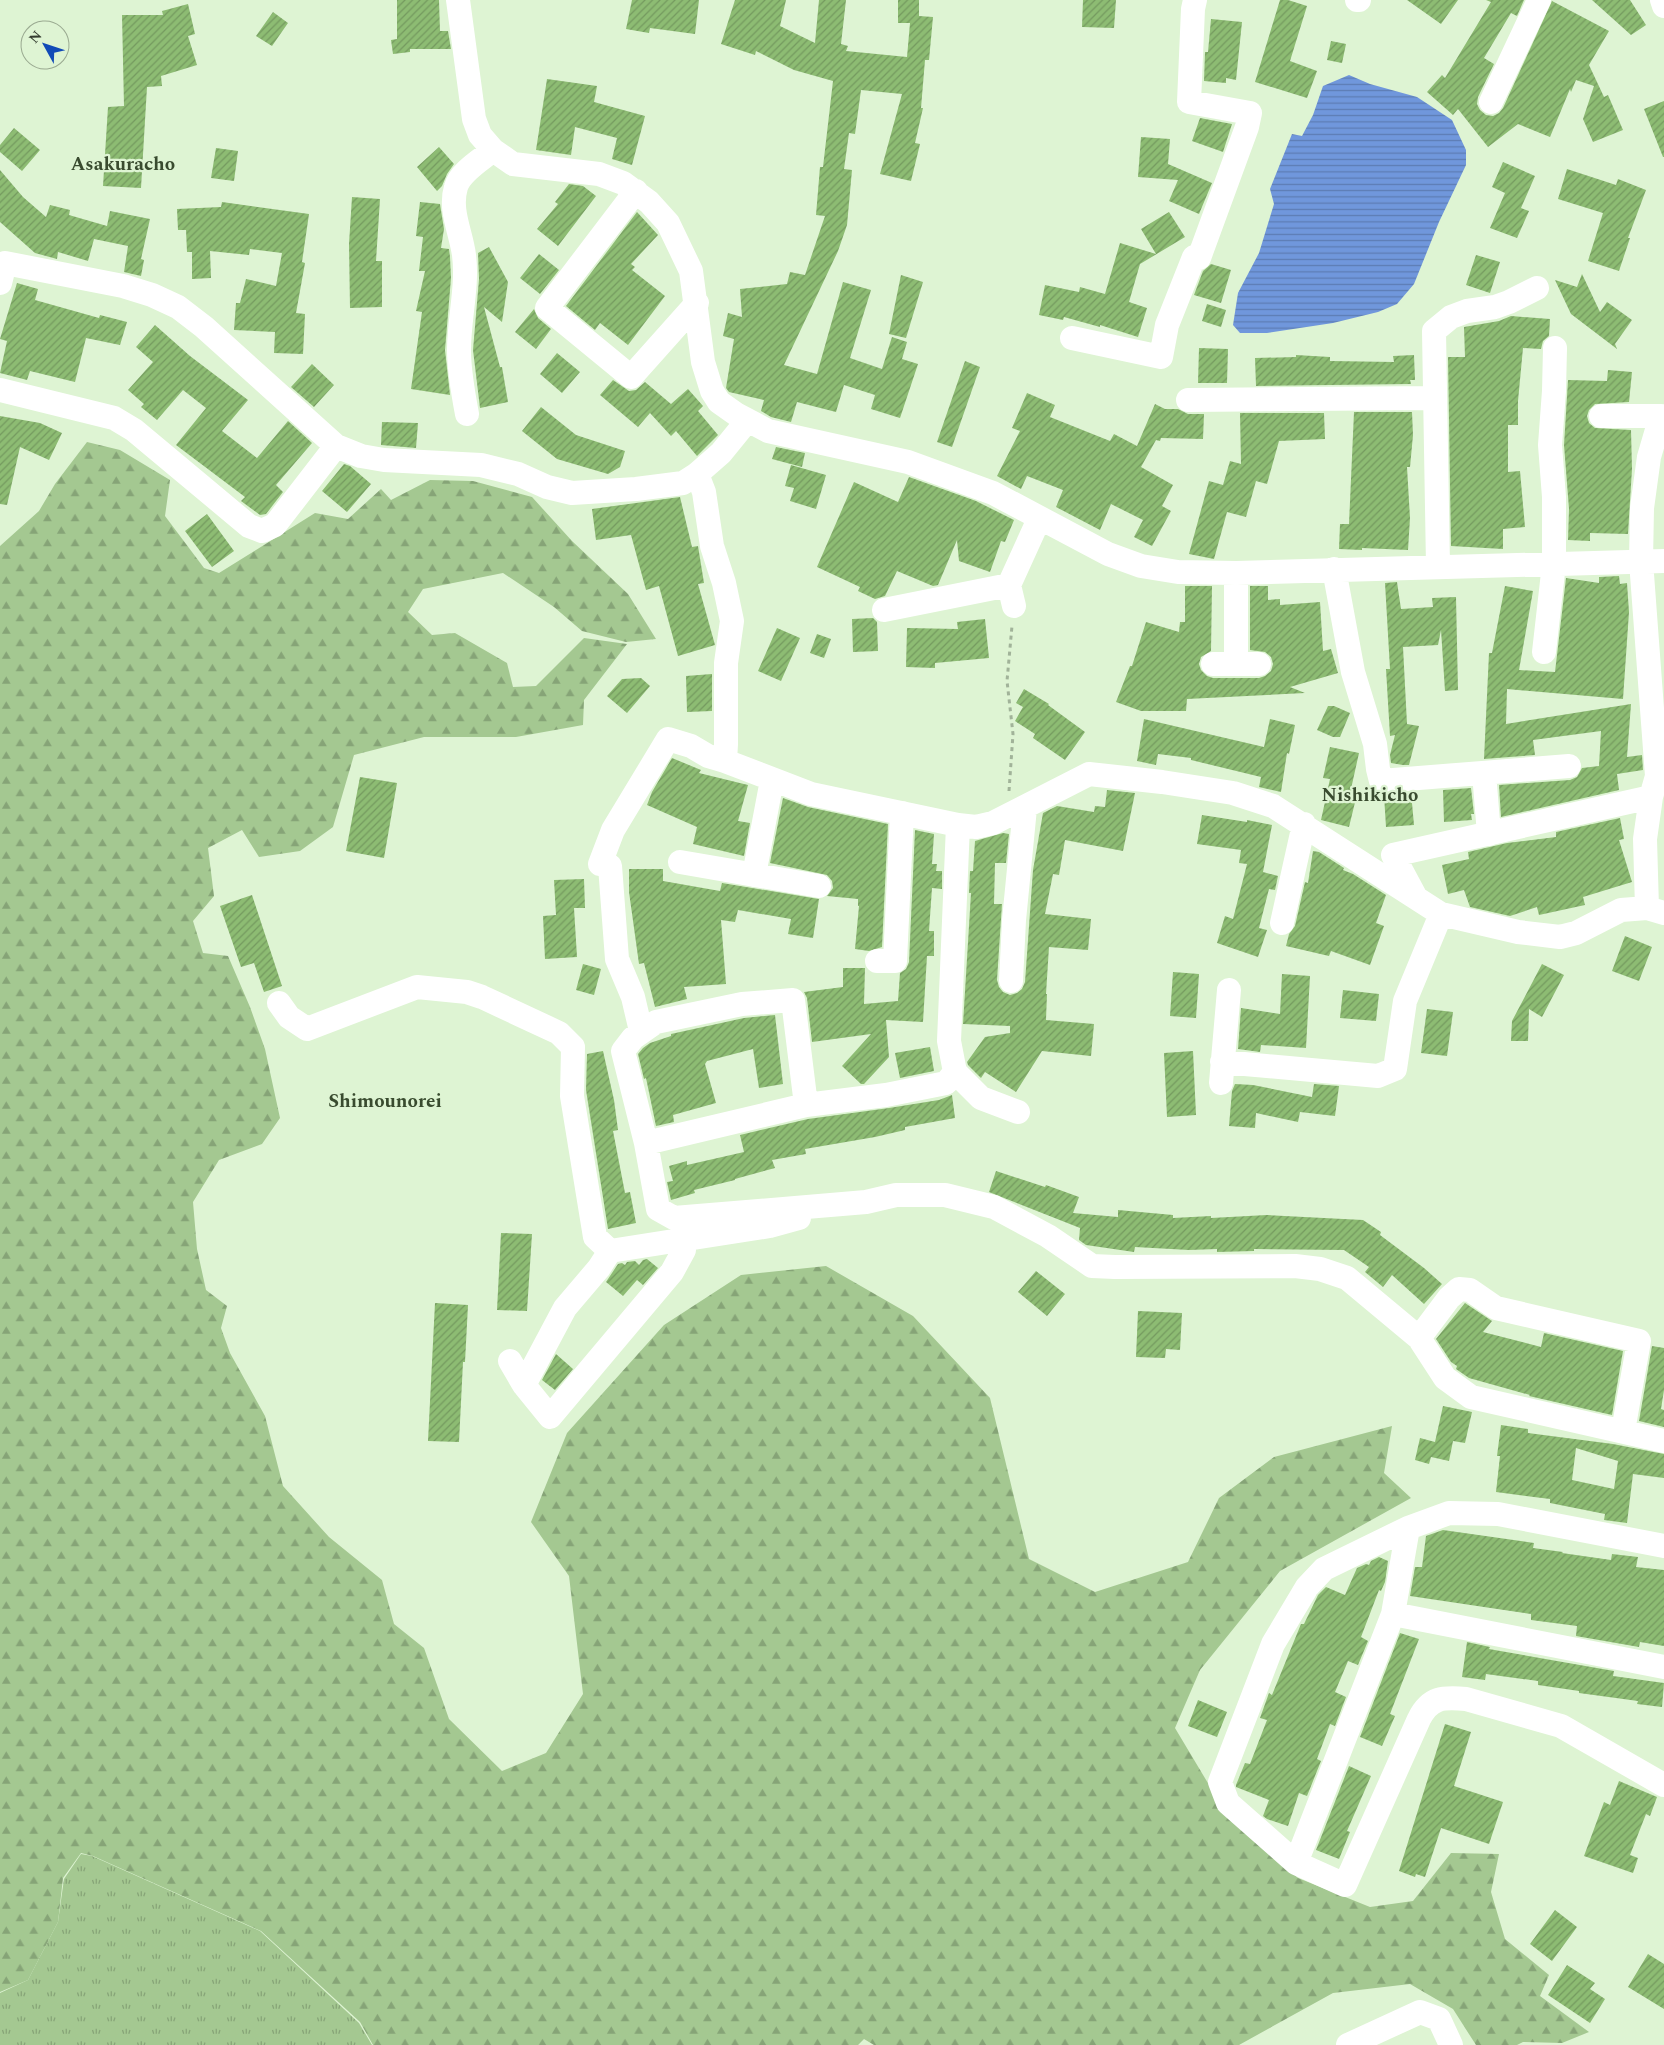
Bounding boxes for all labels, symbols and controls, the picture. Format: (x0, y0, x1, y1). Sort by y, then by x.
north arrow (20, 20, 70, 70)
text: N (24, 26, 47, 48)
district label: Asakuracho (71, 150, 175, 179)
district label: Nishikicho (1321, 781, 1419, 810)
district label: Shimounorei (328, 1087, 442, 1116)

